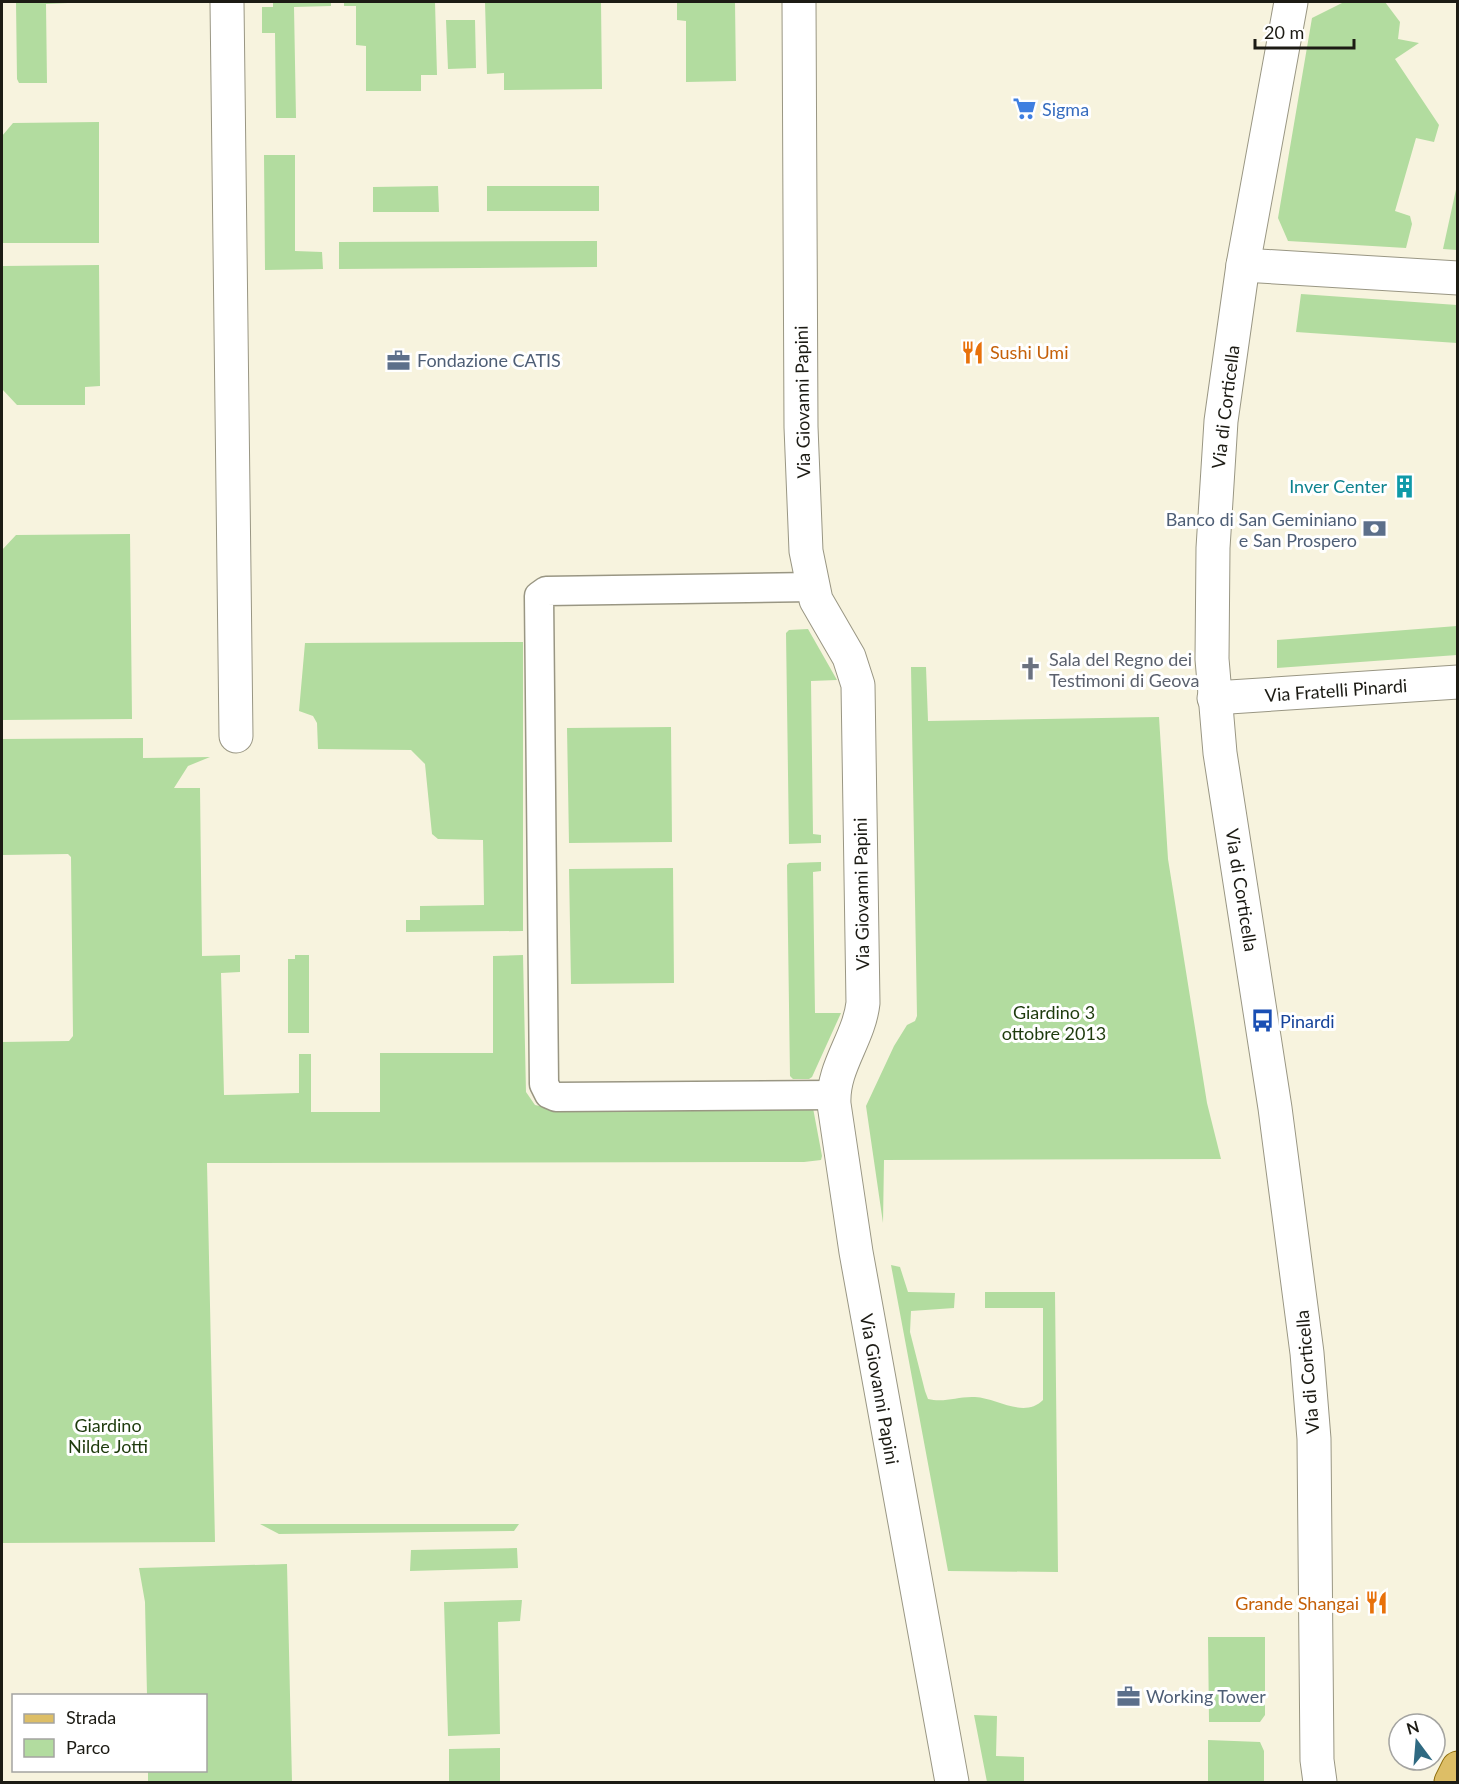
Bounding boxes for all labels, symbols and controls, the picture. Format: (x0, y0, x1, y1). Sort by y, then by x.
scale bar (1255, 12, 1354, 50)
text: 20 m (1264, 21, 1304, 43)
supermarket icon: Sigma (1011, 96, 1037, 122)
place label: Sigma (1042, 98, 1089, 120)
street label: Via Giovanni Papini (790, 325, 814, 479)
restaurant icon: Sushi Umi (959, 339, 985, 365)
place label: Sushi Umi (990, 341, 1068, 363)
street label: Via di Corticella (1207, 344, 1243, 470)
office icon: Fondazione CATIS (386, 347, 412, 373)
place label: Fondazione CATIS (417, 349, 561, 371)
building icon: Inver Center (1392, 473, 1418, 499)
place label: Inver Center (1289, 475, 1387, 497)
place label: Banco di San Geminiano e San Prospero (1166, 508, 1357, 551)
bank icon: Banco di San Geminiano e San Prospero (1362, 516, 1388, 542)
place label: Sala del Regno dei Testimoni di Geova (1049, 648, 1199, 691)
church icon: Sala del Regno dei Testimoni di Geova (1018, 656, 1044, 682)
street label: Via Fratelli Pinardi (1264, 674, 1408, 706)
street label: Via Giovanni Papini (849, 817, 873, 971)
street label: Via di Corticella (1221, 827, 1263, 953)
park label: Giardino 3 ottobre 2013 (1002, 1001, 1106, 1044)
bus stop icon: Pinardi (1249, 1008, 1275, 1034)
place label: Pinardi (1280, 1010, 1335, 1032)
street label: Via di Corticella (1291, 1309, 1323, 1435)
street label: Via Giovanni Papini (856, 1312, 904, 1466)
park label: Giardino Nilde Jotti (68, 1414, 148, 1457)
restaurant icon: Grande Shangai (1364, 1590, 1390, 1616)
place label: Grande Shangai (1235, 1592, 1359, 1614)
office icon: Working Tower (1115, 1683, 1141, 1709)
place label: Working Tower (1146, 1685, 1266, 1707)
legend (12, 1694, 207, 1772)
text: Strada (66, 1706, 116, 1728)
north arrow (1387, 1712, 1447, 1772)
text: N (1404, 1716, 1421, 1738)
text: Parco (66, 1736, 110, 1758)

